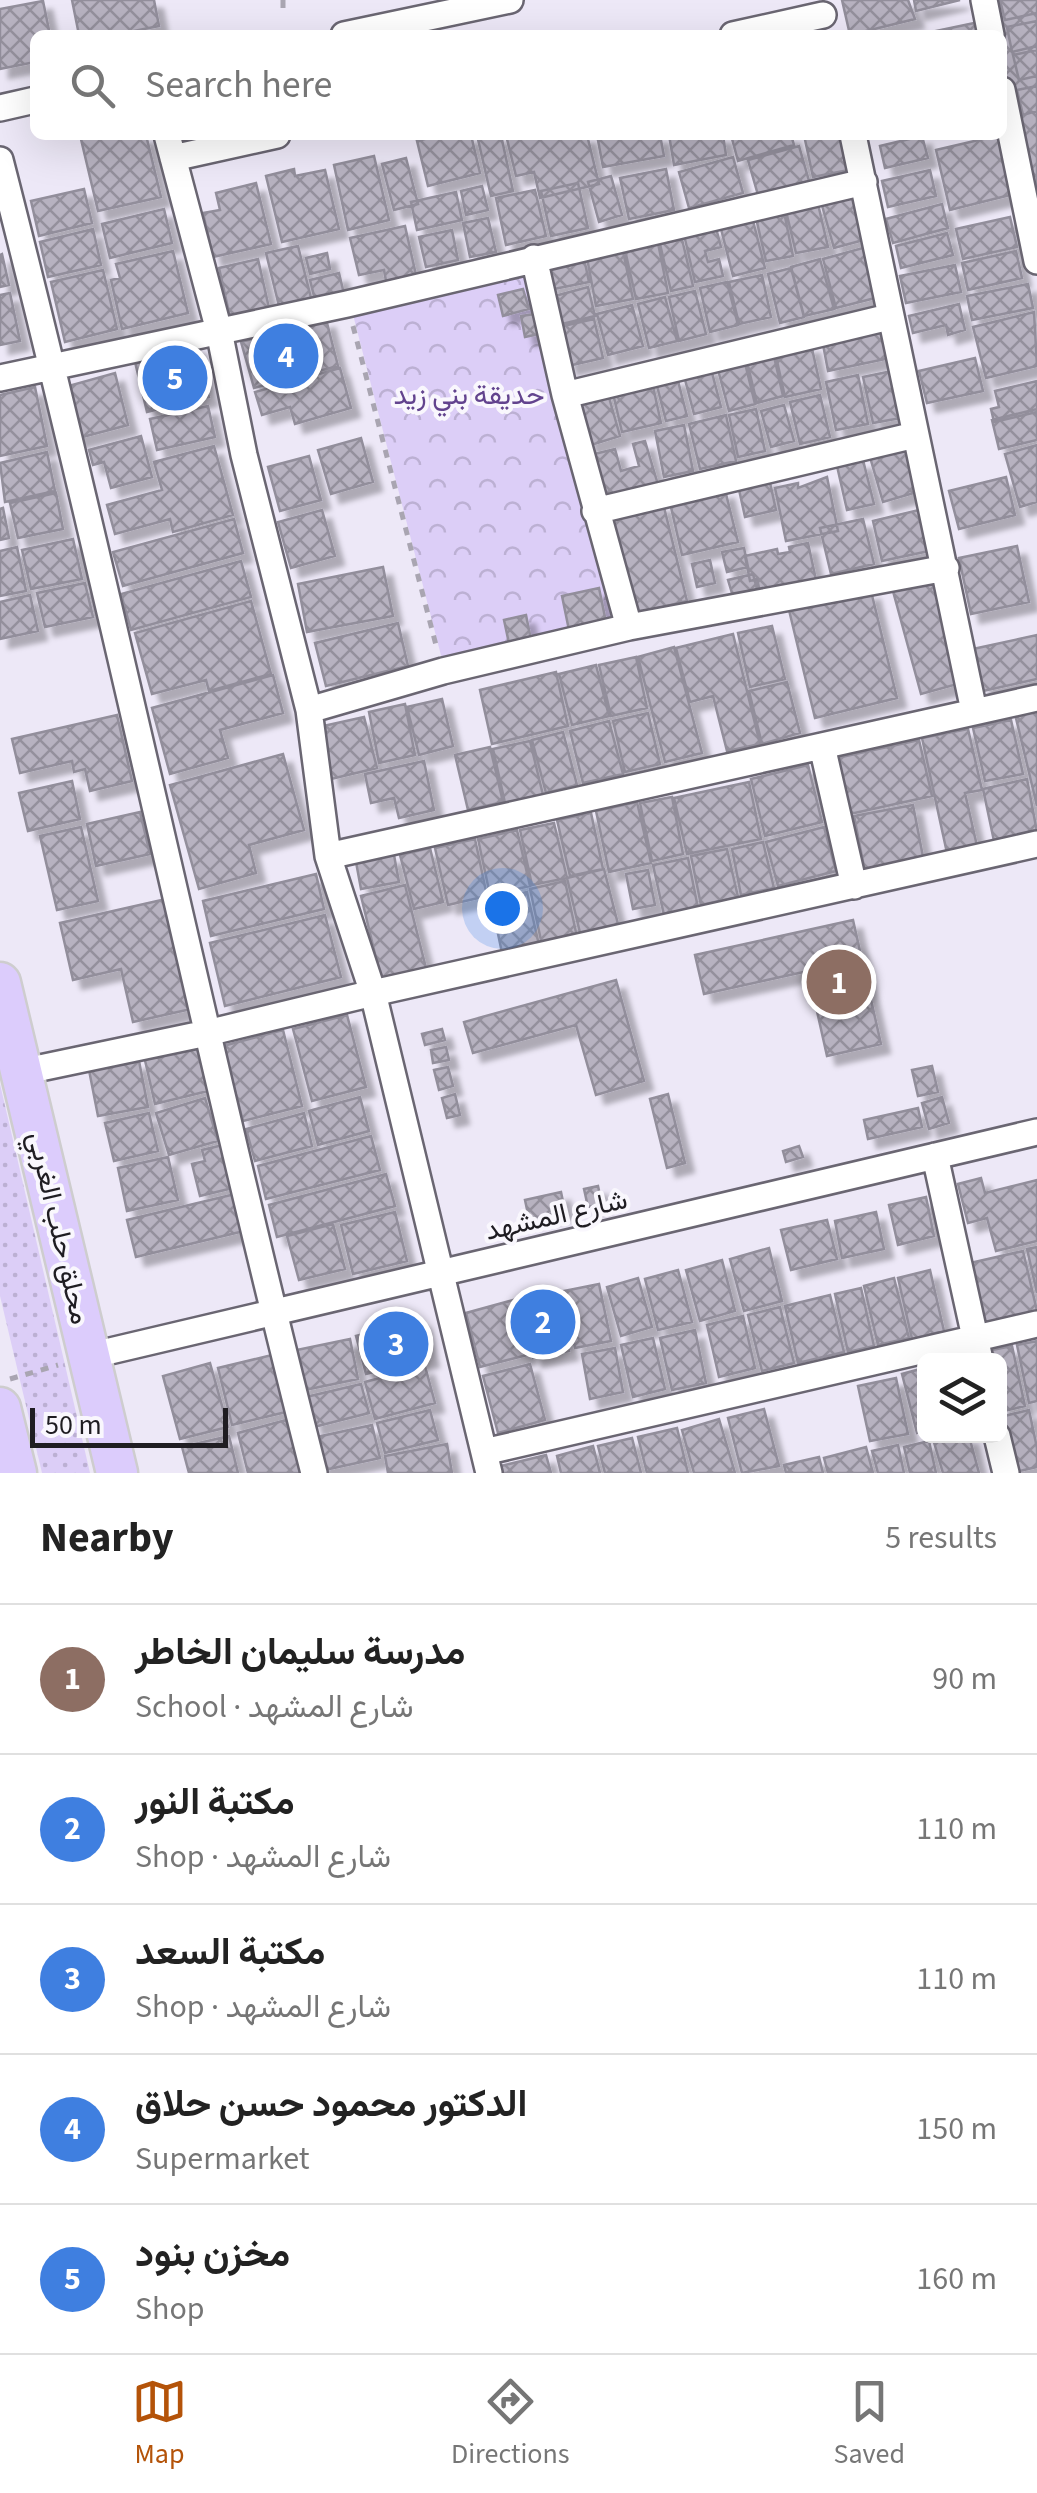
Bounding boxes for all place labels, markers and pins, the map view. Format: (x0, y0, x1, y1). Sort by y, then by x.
pin: 4 (254, 318, 318, 394)
pin: 5 (142, 340, 208, 416)
pin: 1 (806, 944, 872, 1020)
pin: 2 (510, 1284, 576, 1360)
pin: 3 (364, 1306, 428, 1382)

